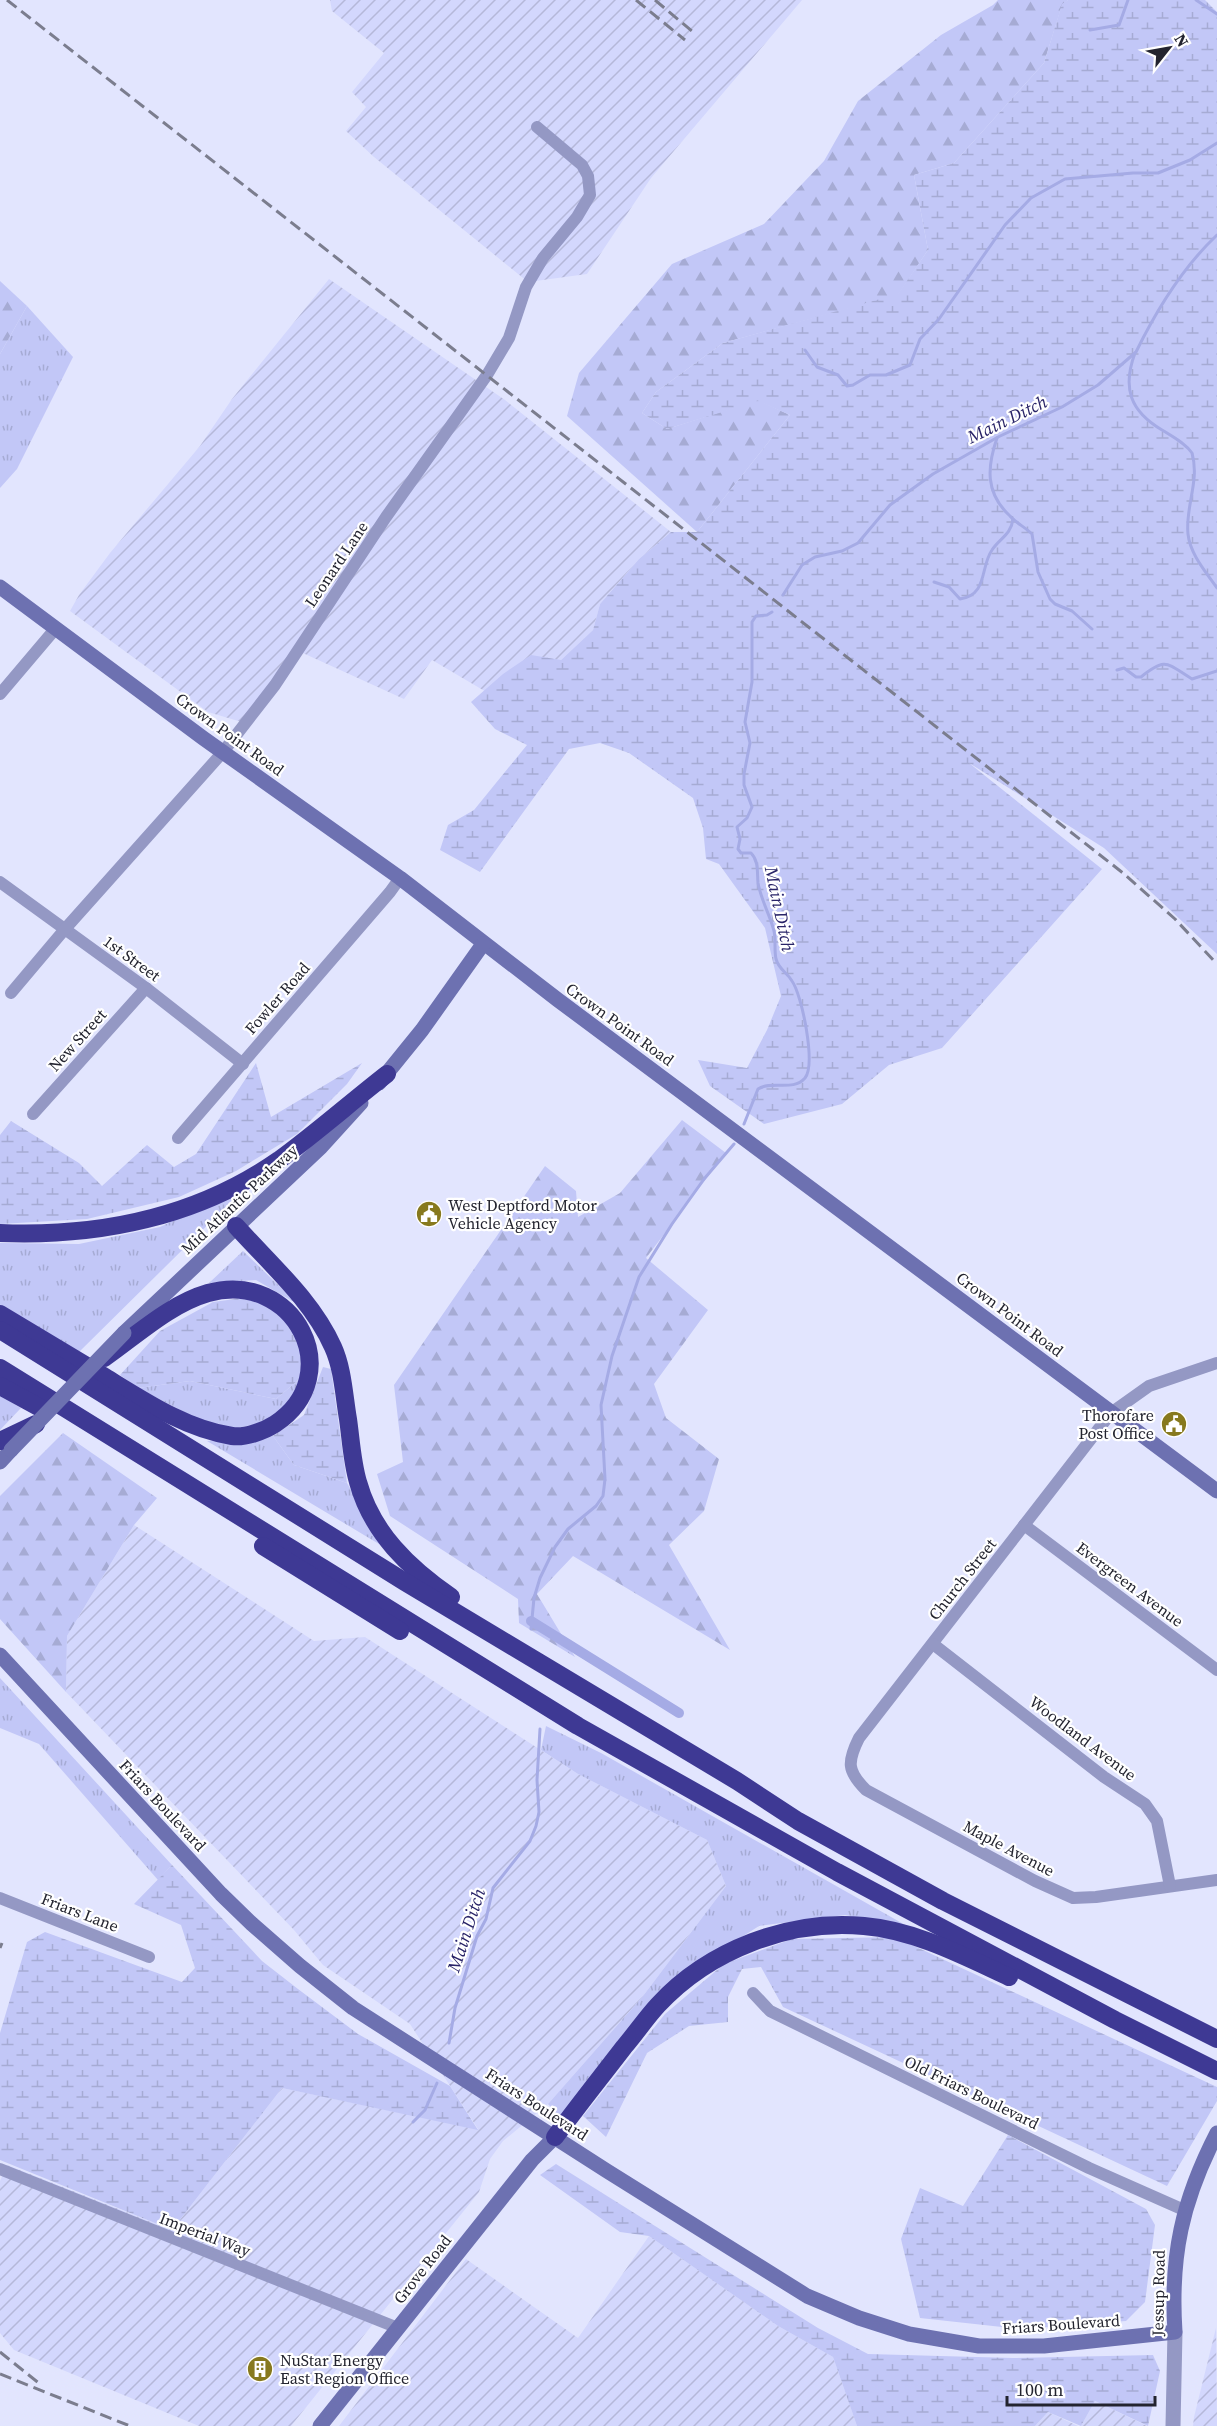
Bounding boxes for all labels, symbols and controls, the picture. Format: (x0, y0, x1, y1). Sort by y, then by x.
north arrow (1139, 18, 1199, 78)
text: N (1169, 30, 1194, 51)
water label: Main Ditch (962, 389, 1051, 450)
street label: Leonard Lane (299, 517, 373, 611)
street label: Crown Point Road (172, 687, 288, 781)
water label: Main Ditch (759, 863, 801, 954)
street label: 1st Street (99, 930, 165, 987)
street label: Fowler Road (240, 957, 314, 1039)
street label: Crown Point Road (562, 977, 678, 1071)
street label: New Street (43, 1003, 111, 1076)
street label: Mid Atlantic Parkway (176, 1138, 303, 1259)
place label: West Deptford Motor Vehicle Agency (448, 1194, 597, 1234)
public building icon: West Deptford Motor Vehicle Agency (414, 1199, 444, 1229)
street label: Crown Point Road (952, 1267, 1068, 1361)
place label: Thorofare Post Office (1078, 1404, 1154, 1444)
public building icon: Thorofare Post Office (1159, 1409, 1189, 1439)
street label: Church Street (923, 1533, 1001, 1624)
street label: Evergreen Avenue (1072, 1536, 1188, 1632)
street label: Woodland Avenue (1025, 1691, 1141, 1785)
street label: Friars Boulevard (115, 1754, 211, 1856)
street label: Maple Avenue (960, 1815, 1058, 1881)
water label: Main Ditch (440, 1885, 491, 1976)
street label: Friars Lane (38, 1887, 122, 1937)
street label: Old Friars Boulevard (901, 2050, 1043, 2134)
street label: Friars Boulevard (481, 2063, 593, 2145)
street label: Imperial Way (156, 2207, 254, 2262)
street label: Grove Road (388, 2230, 456, 2308)
street label: Jessup Road (1146, 2250, 1170, 2337)
street label: Friars Boulevard (1001, 2309, 1121, 2339)
place label: NuStar Energy East Region Office (280, 2349, 409, 2389)
building icon: NuStar Energy East Region Office (245, 2354, 275, 2384)
scale bar (1007, 2369, 1156, 2407)
text: 100 m (1016, 2377, 1063, 2402)

